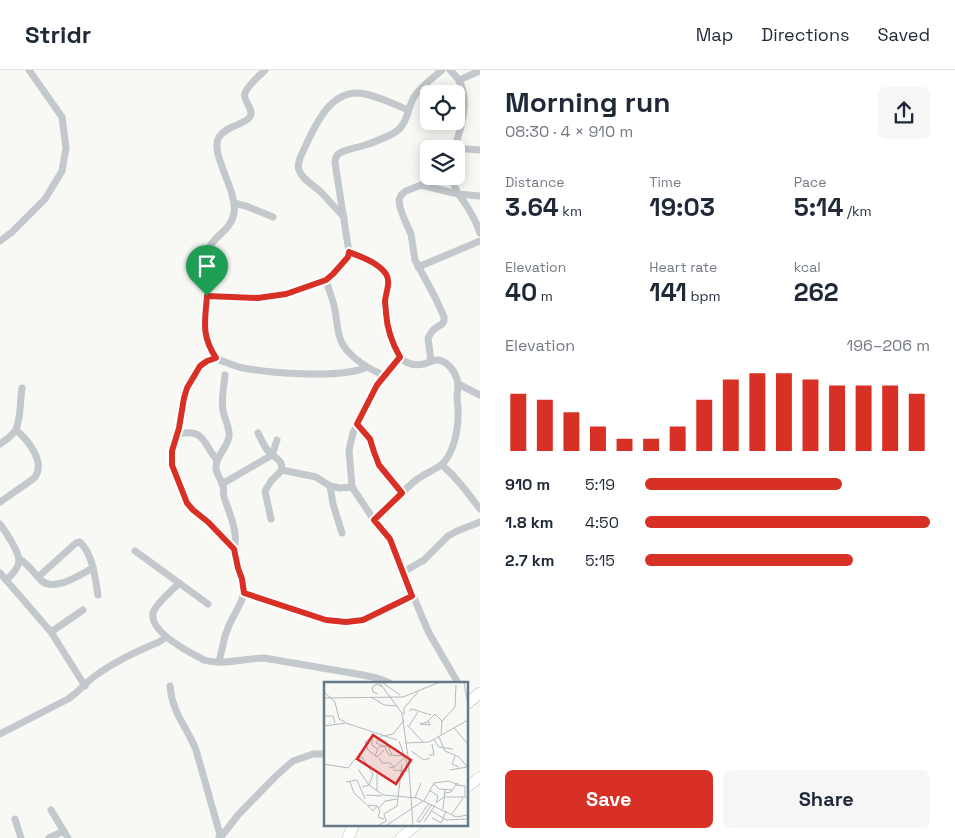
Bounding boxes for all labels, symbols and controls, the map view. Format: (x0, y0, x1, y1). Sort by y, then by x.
text: Stridr (25, 19, 91, 50)
text: Map (696, 23, 733, 46)
text: Directions (761, 23, 850, 46)
text: Saved (878, 23, 930, 46)
text: Morning run (505, 84, 670, 120)
map controls (420, 85, 465, 185)
button: locate (420, 85, 465, 130)
button: share (878, 87, 930, 139)
text: 08:30 · 4 × 910 m (505, 121, 633, 142)
button: layers (420, 140, 465, 185)
text: Distance (505, 173, 565, 191)
text: Time (649, 173, 681, 191)
text: Pace (794, 173, 826, 191)
text: 3.64 (505, 191, 559, 223)
text: 19:03 (649, 191, 715, 223)
text: 5:14 (794, 191, 843, 223)
text: km (559, 202, 582, 220)
text: /km (843, 202, 872, 220)
pin (186, 245, 228, 296)
icon: arrive (193, 252, 221, 280)
text: Elevation (505, 258, 566, 276)
text: Heart rate (649, 258, 717, 276)
text: kcal (794, 258, 821, 276)
text: 40 (505, 276, 537, 308)
text: 141 (649, 276, 687, 308)
text: 262 (794, 276, 839, 308)
text: m (537, 287, 553, 305)
text: bpm (687, 287, 721, 305)
text: Elevation (505, 335, 575, 356)
text: 196–206 m (846, 335, 930, 356)
text: 910 m (505, 474, 550, 495)
text: 5:19 (585, 474, 615, 495)
text: 1.8 km (505, 512, 553, 533)
text: 4:50 (585, 512, 619, 533)
text: 2.7 km (505, 550, 554, 571)
text: 5:15 (585, 550, 615, 571)
inset map (324, 682, 468, 826)
button: Save (505, 770, 713, 828)
button: Share (723, 770, 930, 828)

